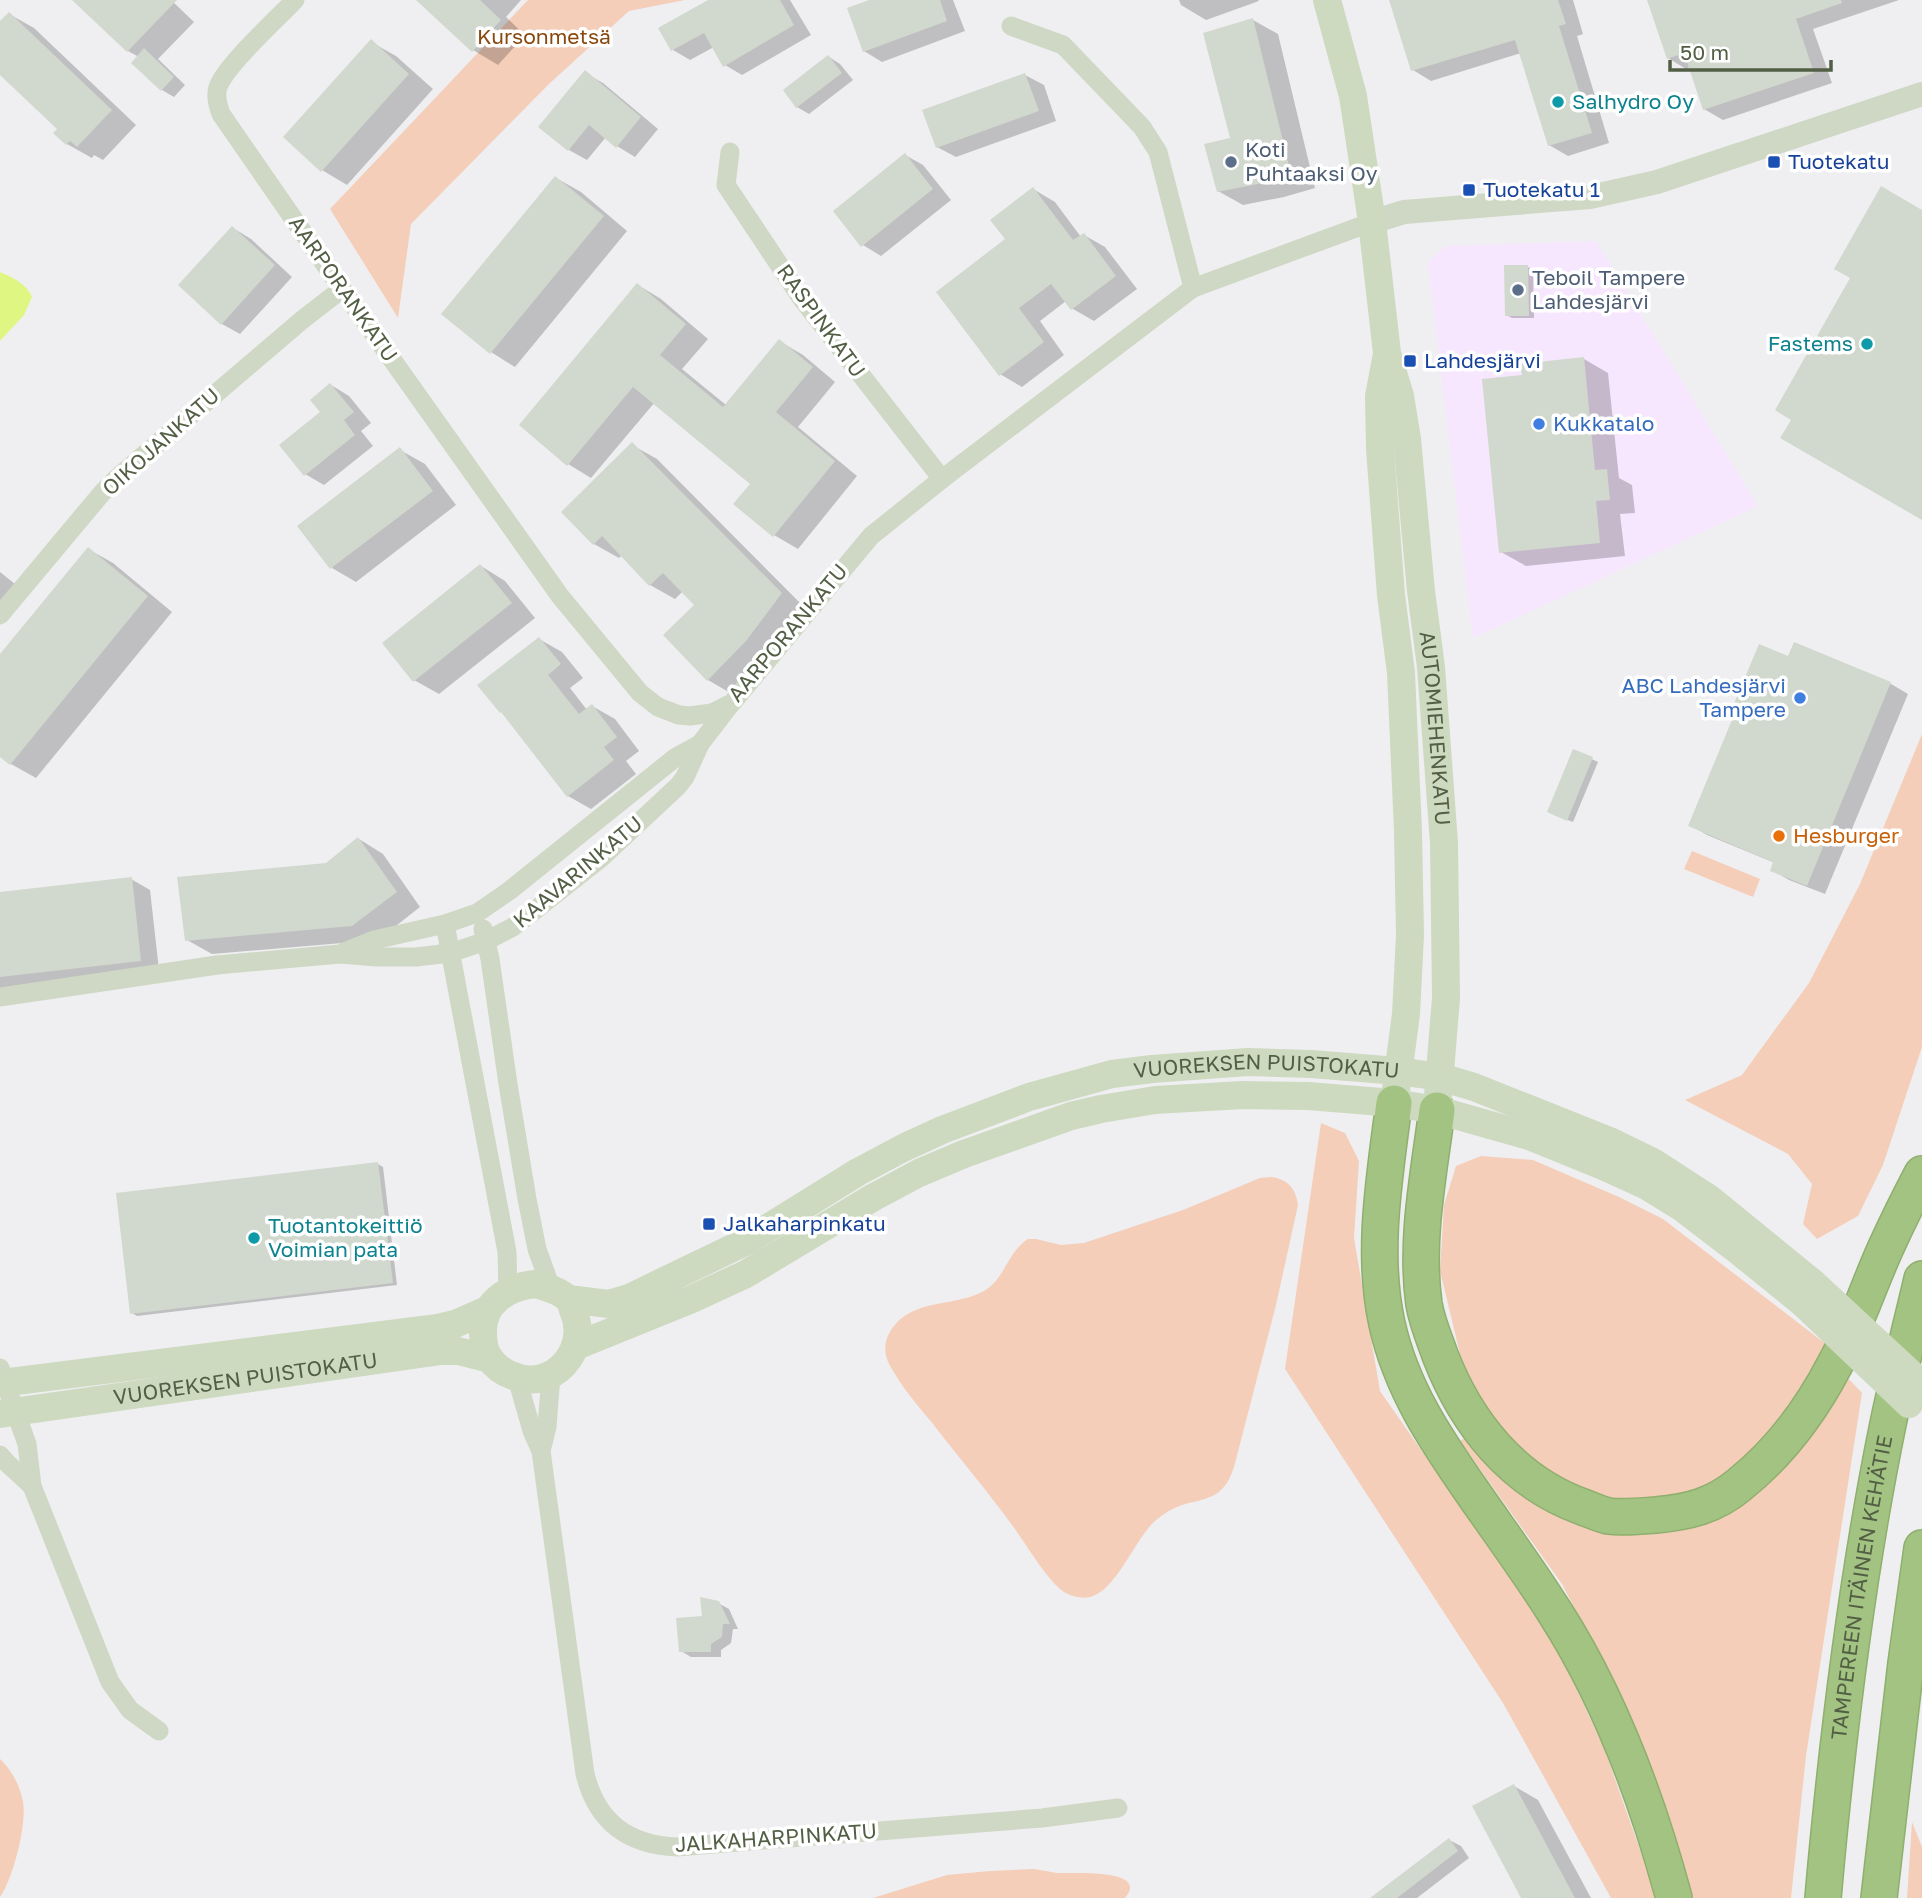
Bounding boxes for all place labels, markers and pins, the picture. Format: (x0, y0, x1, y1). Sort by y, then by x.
place label: Salhydro Oy (1572, 88, 1694, 114)
marker: Salhydro Oy (1550, 94, 1566, 110)
place label: Koti Puhtaaksi Oy (1245, 136, 1378, 186)
place label: Tuotekatu (1788, 148, 1889, 174)
marker: Koti Puhtaaksi Oy (1223, 154, 1239, 170)
marker: Tuotekatu (1766, 154, 1782, 170)
place label: Tuotekatu 1 (1483, 176, 1600, 202)
marker: Tuotekatu 1 (1461, 182, 1477, 198)
place label: Teboil Tampere Lahdesjärvi (1532, 264, 1685, 314)
marker: Teboil Tampere Lahdesjärvi (1510, 282, 1526, 298)
place label: Fastems (1768, 330, 1853, 356)
marker: Fastems (1859, 336, 1875, 352)
place label: Lahdesjärvi (1424, 347, 1541, 373)
marker: Lahdesjärvi (1402, 353, 1418, 369)
place label: Kukkatalo (1553, 410, 1654, 436)
marker: Kukkatalo (1531, 416, 1547, 432)
place label: ABC Lahdesjärvi Tampere (1622, 672, 1786, 722)
marker: ABC Lahdesjärvi Tampere (1792, 690, 1808, 706)
place label: Hesburger (1793, 822, 1899, 848)
marker: Hesburger (1771, 828, 1787, 844)
place label: Jalkaharpinkatu (723, 1210, 886, 1236)
place label: Tuotantokeittiö Voimian pata (268, 1212, 422, 1262)
marker: Jalkaharpinkatu (701, 1216, 717, 1232)
marker: Tuotantokeittiö Voimian pata (246, 1230, 262, 1246)

